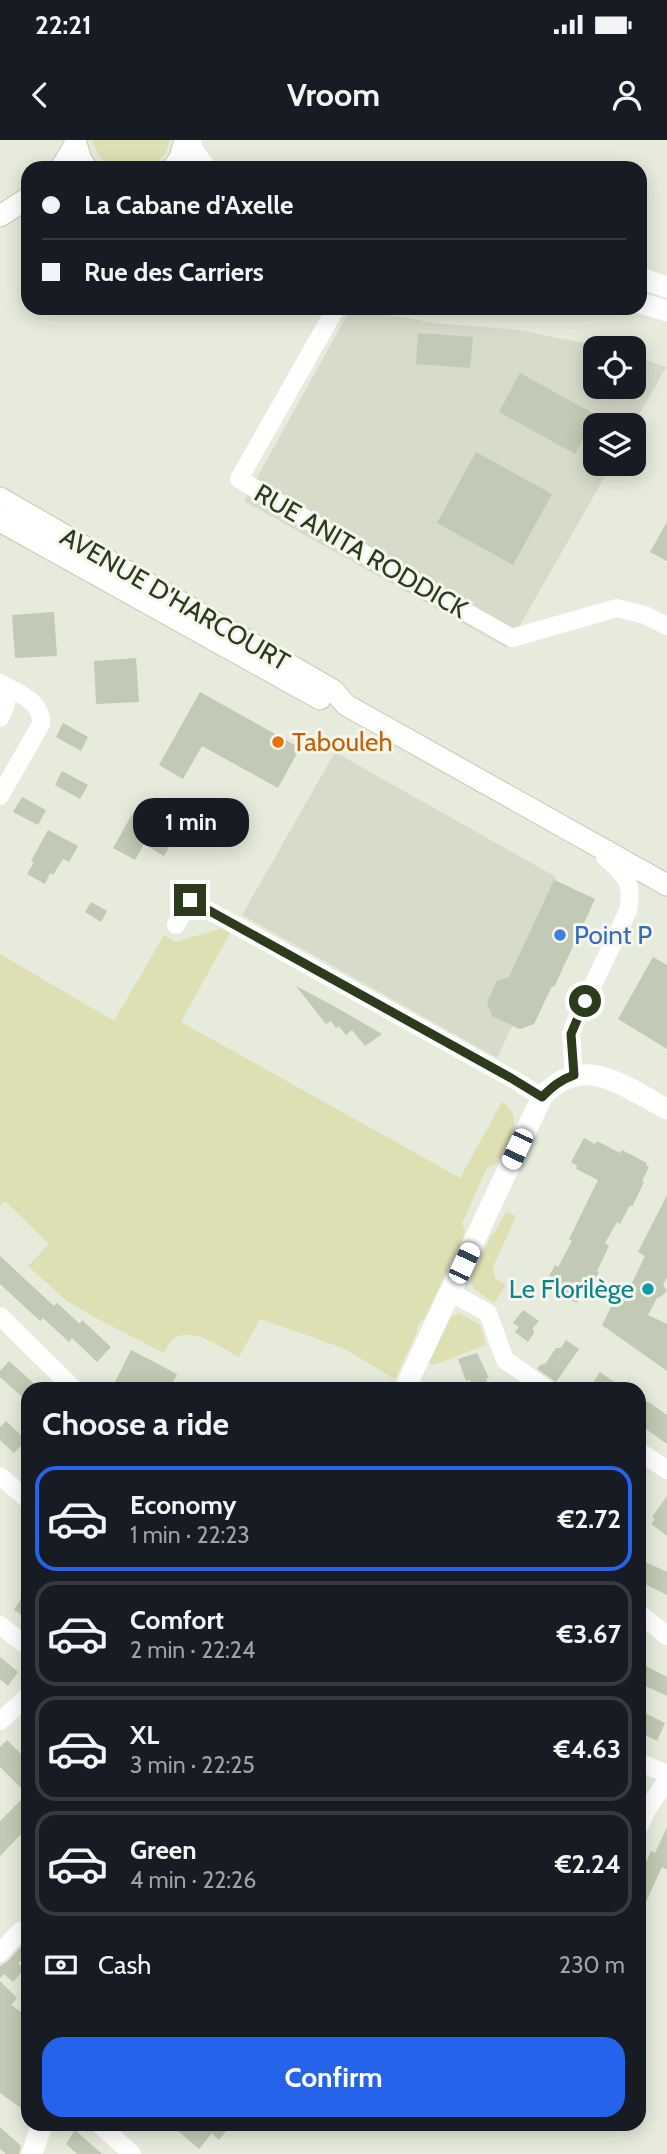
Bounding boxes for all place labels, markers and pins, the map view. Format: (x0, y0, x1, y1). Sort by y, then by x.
place label: Tabouleh (292, 726, 393, 758)
marker: Tabouleh (270, 734, 286, 750)
place label: Point P (574, 919, 652, 951)
marker: Point P (552, 927, 568, 943)
place label: Le Florilège (509, 1273, 634, 1305)
marker: Le Florilège (640, 1281, 656, 1297)

